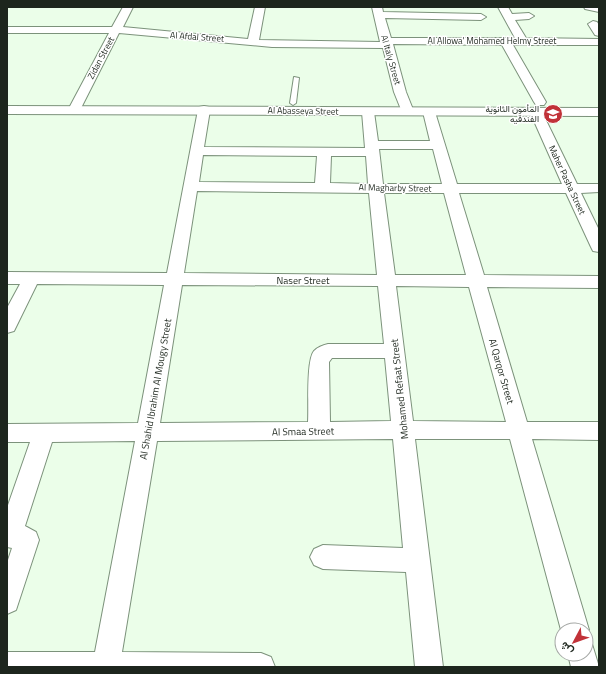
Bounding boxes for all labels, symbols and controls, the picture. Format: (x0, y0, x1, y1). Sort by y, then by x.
street label: Al Afdal Street (170, 28, 225, 45)
street label: Zidan Street (84, 34, 118, 81)
street label: Al Italy Street (378, 34, 405, 87)
street label: Al Allowa' Mohamed Helmy Street (428, 34, 557, 47)
place label: المأمون الثانوية الفندقيه (485, 102, 539, 125)
street label: Al Abasseya Street (267, 103, 339, 118)
school or university icon: المأمون الثانوية الفندقيه (542, 103, 564, 125)
street label: Maher Pasha Street (546, 143, 590, 217)
street label: Al Magharby Street (359, 180, 432, 195)
street label: Naser Street (277, 273, 330, 288)
street label: Al Shahid Ibrahim Al Mougy Street (136, 317, 175, 461)
street label: Al Qarqor Street (485, 337, 518, 406)
street label: Mohamed Refaat Street (387, 338, 412, 440)
street label: Al Smaa Street (272, 423, 335, 440)
north arrow (554, 622, 594, 662)
text: ش (556, 638, 577, 659)

